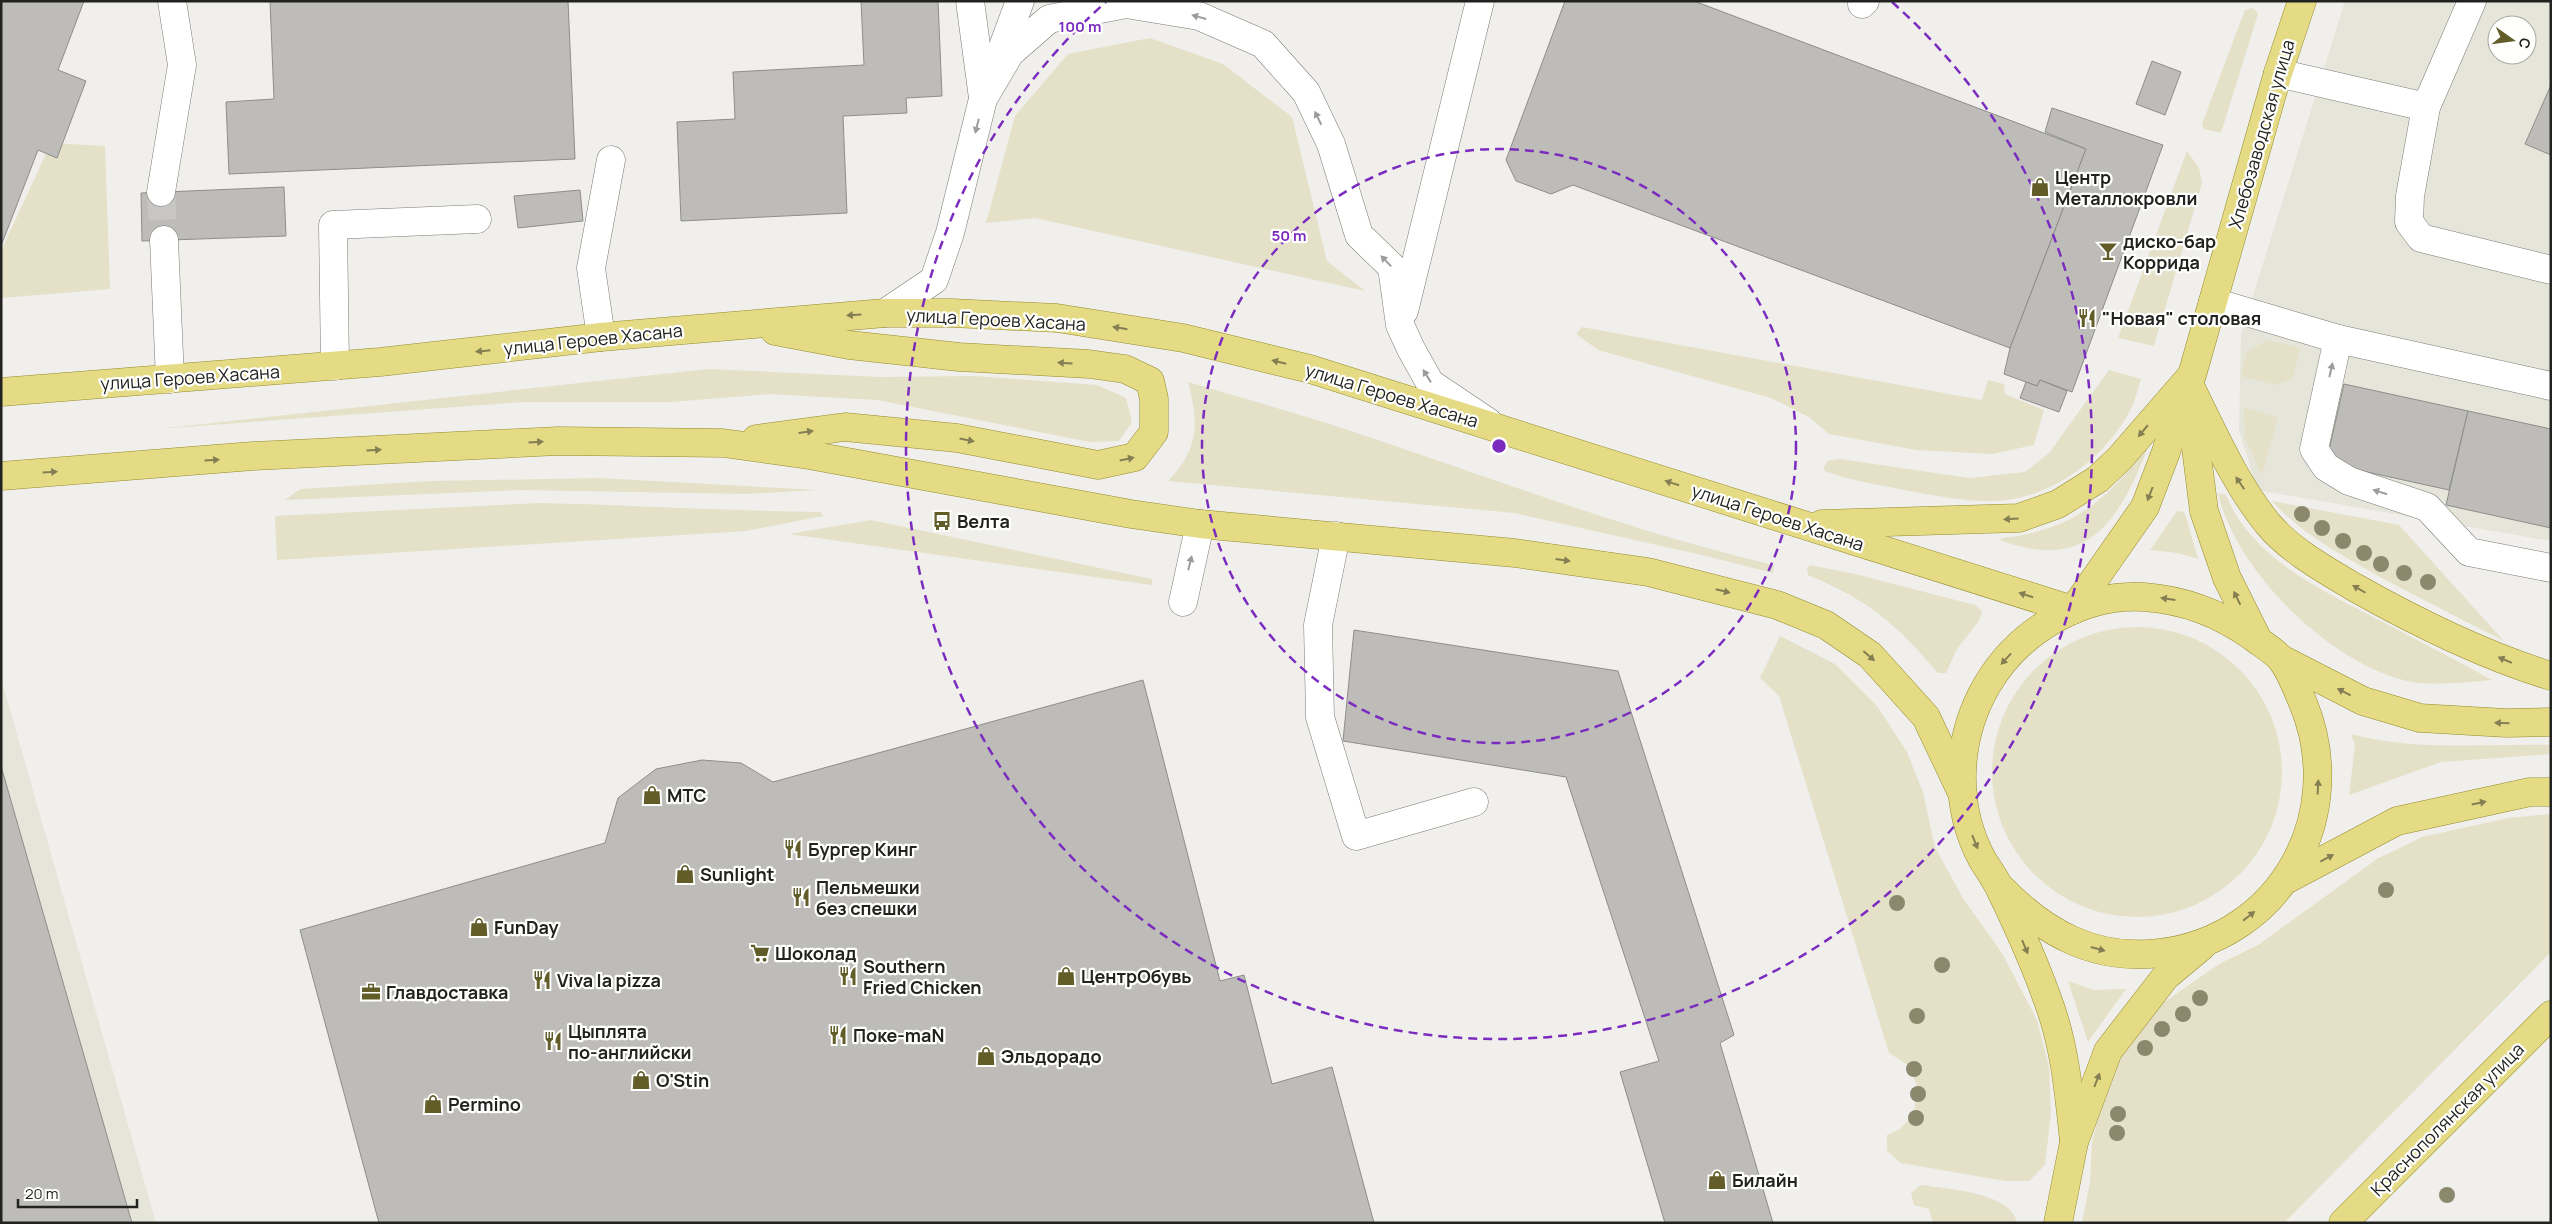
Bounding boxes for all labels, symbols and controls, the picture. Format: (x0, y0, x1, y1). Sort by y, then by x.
one-way arrow (1191, 13, 1206, 21)
north arrow (2487, 15, 2537, 65)
text: 100 m (1059, 16, 1101, 37)
text: С (2515, 36, 2536, 51)
street label: Хлебозаводская улица (2222, 37, 2300, 231)
one-way arrow (1314, 111, 1322, 125)
one-way arrow (973, 118, 981, 133)
place label: Центр Металлокровли (2055, 165, 2197, 210)
shop icon: Центр Металлокровли (2029, 176, 2051, 198)
text: 50 m (1271, 225, 1307, 246)
place label: диско-бар Коррида (2123, 229, 2216, 274)
bar icon: диско-бар Коррида (2097, 240, 2119, 262)
one-way arrow (1380, 256, 1392, 268)
street label: улица Героев Хасана (906, 302, 1086, 336)
place label: "Новая" столовая (2102, 306, 2261, 330)
restaurant icon: "Новая" столовая (2076, 307, 2098, 329)
one-way arrow (846, 312, 862, 320)
street label: улица Героев Хасана (502, 318, 684, 360)
one-way arrow (1112, 324, 1128, 332)
one-way arrow (475, 347, 491, 355)
street label: улица Героев Хасана (1303, 357, 1481, 433)
one-way arrow (1056, 358, 1072, 366)
one-way arrow (1272, 358, 1287, 366)
street label: улица Героев Хасана (99, 359, 281, 395)
one-way arrow (2327, 362, 2335, 377)
one-way arrow (1422, 370, 1431, 383)
one-way arrow (2138, 425, 2149, 437)
one-way arrow (798, 428, 814, 436)
one-way arrow (959, 436, 975, 444)
centre of rings (1490, 437, 1508, 455)
one-way arrow (529, 438, 545, 446)
one-way arrow (366, 446, 382, 454)
one-way arrow (1119, 454, 1135, 462)
one-way arrow (204, 455, 220, 463)
one-way arrow (42, 468, 58, 476)
one-way arrow (2235, 476, 2245, 489)
one-way arrow (1664, 478, 1679, 486)
street label: улица Героев Хасана (1689, 478, 1867, 556)
one-way arrow (2145, 487, 2153, 502)
one-way arrow (2373, 487, 2388, 495)
place label: Велта (957, 509, 1010, 533)
bus stop icon: Велта (931, 510, 953, 532)
one-way arrow (2003, 515, 2019, 523)
one-way arrow (1187, 555, 1195, 570)
one-way arrow (1556, 556, 1572, 564)
one-way arrow (2352, 585, 2365, 594)
one-way arrow (1715, 587, 1730, 595)
one-way arrow (2233, 590, 2241, 605)
one-way arrow (2019, 591, 2034, 599)
one-way arrow (2159, 595, 2175, 603)
one-way arrow (1863, 650, 1876, 661)
one-way arrow (2000, 652, 2012, 664)
one-way arrow (2498, 655, 2512, 663)
one-way arrow (2337, 688, 2352, 696)
one-way arrow (2494, 719, 2510, 727)
one-way arrow (2314, 778, 2322, 794)
place label: МТС (667, 783, 707, 807)
shop icon: МТС (641, 784, 663, 806)
one-way arrow (2471, 799, 2486, 807)
one-way arrow (1971, 835, 1979, 850)
place label: Бургер Кинг (808, 837, 918, 861)
restaurant icon: Бургер Кинг (782, 838, 804, 860)
one-way arrow (2320, 854, 2335, 862)
place label: Sunlight (700, 862, 775, 886)
shop icon: Sunlight (674, 863, 696, 885)
place label: Пельмешки без спешки (816, 875, 920, 920)
restaurant icon: Пельмешки без спешки (790, 886, 812, 908)
one-way arrow (2242, 911, 2255, 922)
place label: FunDay (494, 915, 558, 939)
shop icon: FunDay (468, 916, 490, 938)
one-way arrow (2022, 940, 2030, 954)
place label: Шоколад (775, 941, 856, 965)
supermarket icon: Шоколад (749, 942, 771, 964)
one-way arrow (2090, 945, 2105, 953)
place label: Southern Fried Chicken (863, 954, 982, 999)
place label: ЦентрОбувь (1081, 964, 1191, 988)
restaurant icon: Southern Fried Chicken (837, 965, 859, 987)
shop icon: ЦентрОбувь (1055, 965, 1077, 987)
place label: Viva la pizza (557, 968, 661, 992)
restaurant icon: Viva la pizza (531, 969, 553, 991)
place label: Главдоставка (386, 980, 508, 1004)
office icon: Главдоставка (360, 981, 382, 1003)
place label: Цыплята по-английски (568, 1019, 691, 1064)
place label: Поке-maN (853, 1023, 944, 1047)
restaurant icon: Поке-maN (827, 1024, 849, 1046)
restaurant icon: Цыплята по-английски (542, 1030, 564, 1052)
street label: Краснополянская улица (2365, 1037, 2529, 1201)
place label: Эльдорадо (1001, 1044, 1102, 1068)
shop icon: Эльдорадо (975, 1045, 997, 1067)
place label: O'Stin (656, 1068, 709, 1092)
shop icon: O'Stin (630, 1069, 652, 1091)
one-way arrow (2093, 1072, 2101, 1087)
place label: Permino (448, 1092, 521, 1116)
shop icon: Permino (422, 1093, 444, 1115)
place label: Билайн (1732, 1168, 1798, 1192)
shop icon: Билайн (1706, 1169, 1728, 1191)
scale bar (18, 1176, 136, 1208)
text: 20 m (25, 1183, 58, 1204)

